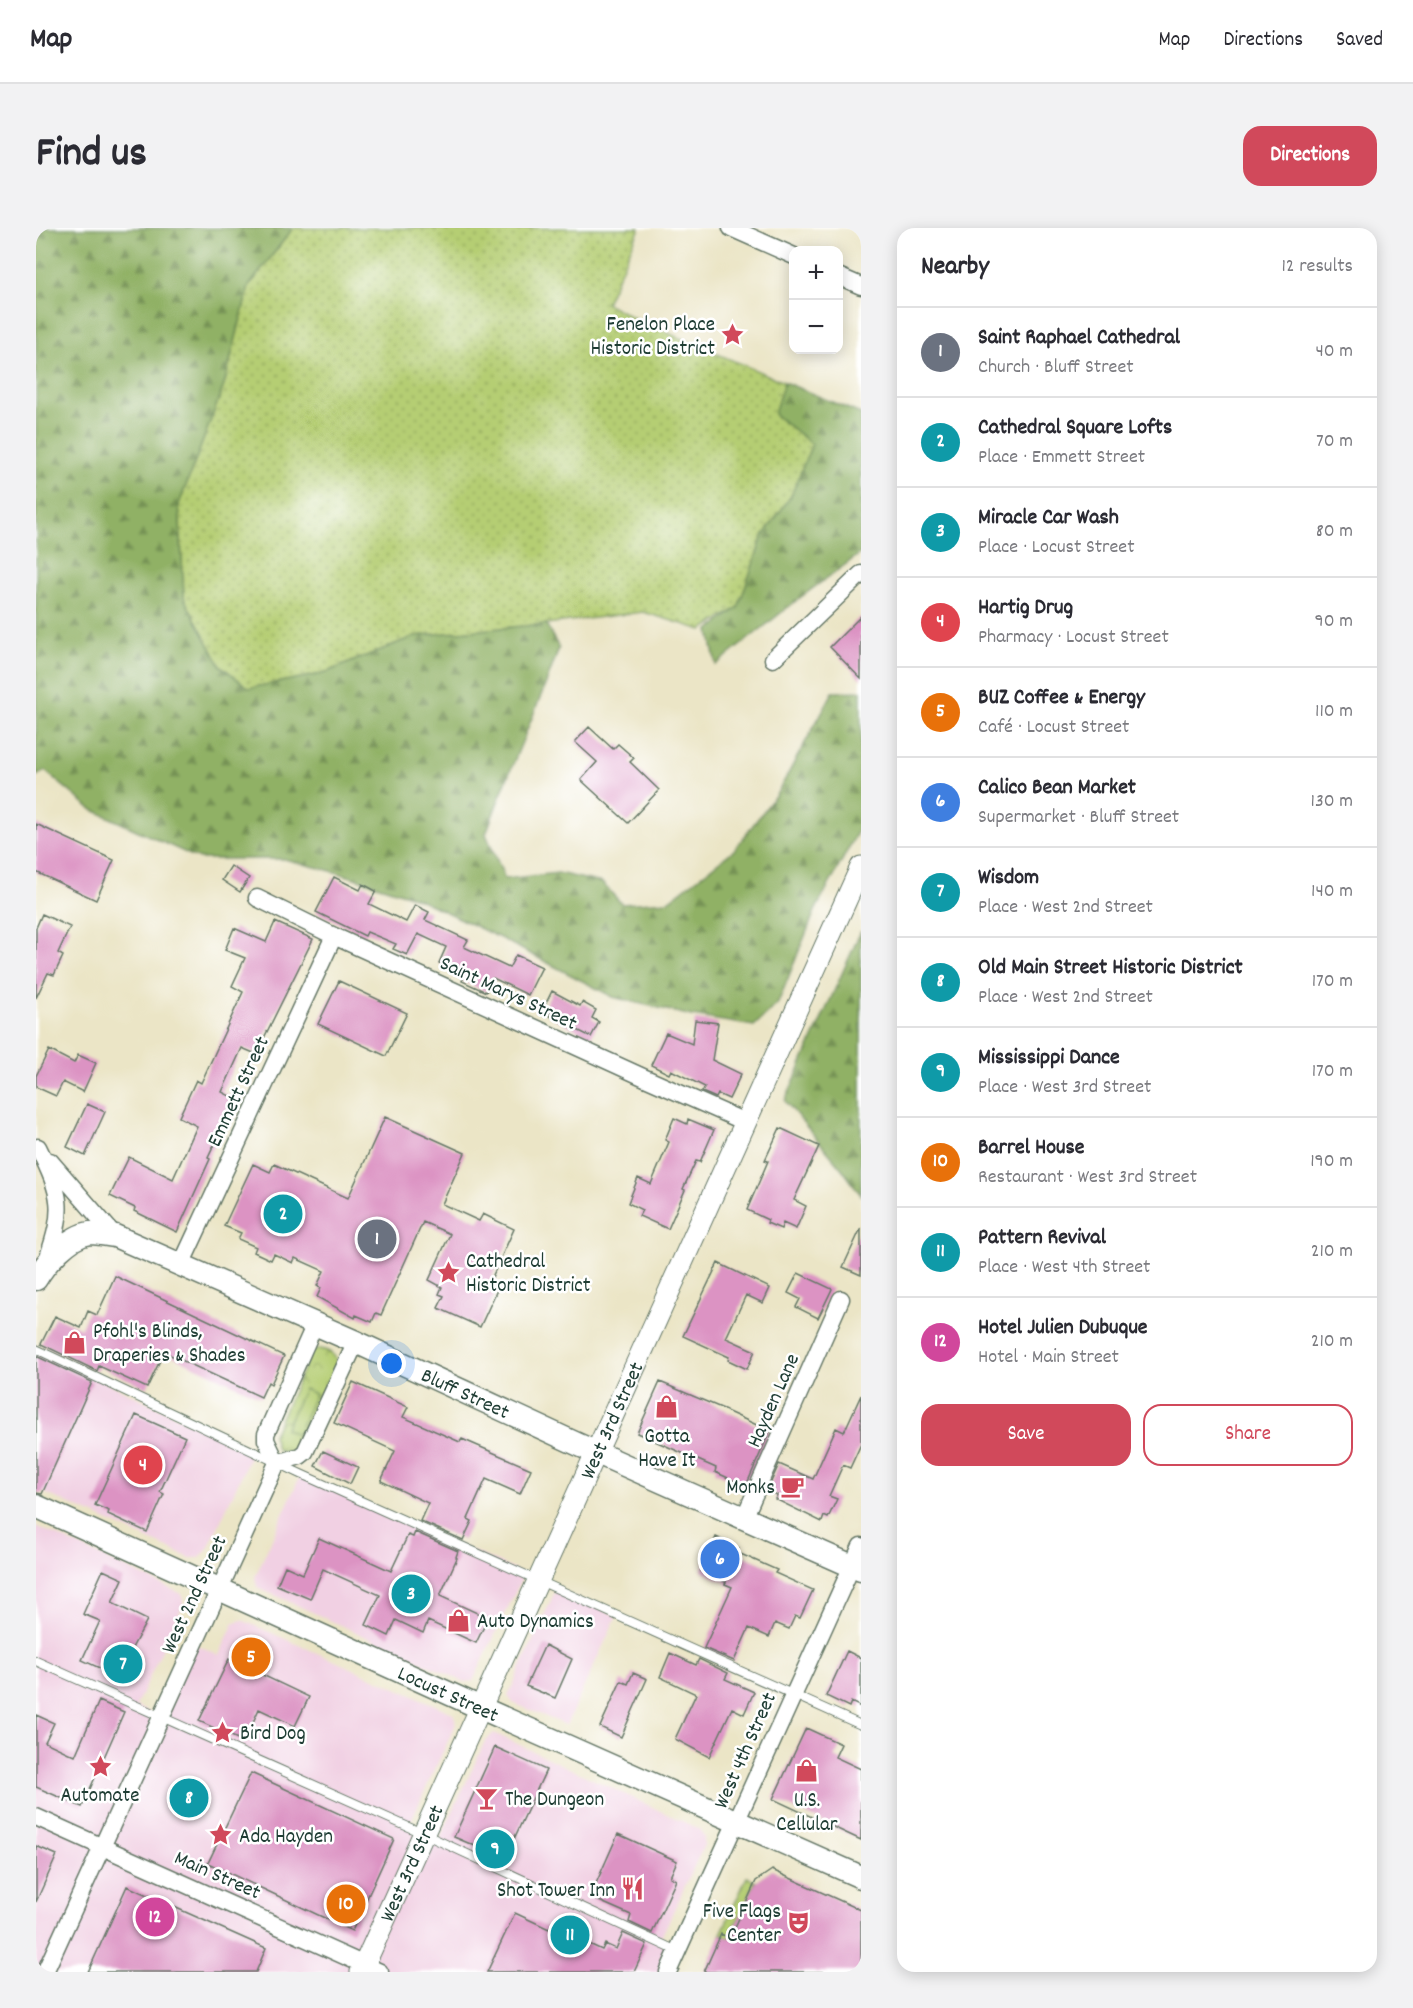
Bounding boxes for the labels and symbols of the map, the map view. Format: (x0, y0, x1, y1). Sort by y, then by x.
place label: Fenelon Place Historic District (590, 311, 715, 365)
place icon: Fenelon Place Historic District (720, 322, 746, 348)
street label: Saint Marys Street (434, 950, 582, 1040)
street label: Emmett Street (201, 1032, 279, 1153)
pin: 2 (264, 1192, 302, 1236)
pin: 1 (358, 1216, 396, 1262)
place label: Cathedral Historic District (466, 1248, 591, 1302)
place icon: Cathedral Historic District (435, 1259, 461, 1285)
place label: Pfohl's Blinds, Draperies & Shades (93, 1318, 246, 1372)
shop icon: Pfohl's Blinds, Draperies & Shades (62, 1329, 88, 1355)
your location (377, 1349, 406, 1378)
street label: Hayden Lane (741, 1349, 809, 1453)
street label: West 3rd Street (574, 1358, 653, 1485)
street label: Bluff Street (415, 1362, 514, 1429)
shop icon: Gotta Have It (654, 1394, 680, 1420)
place label: Gotta Have It (638, 1423, 696, 1477)
pin: 4 (124, 1442, 162, 1488)
cafe icon: Monks (780, 1473, 806, 1499)
place label: Monks (726, 1474, 775, 1504)
street label: West 2nd Street (155, 1531, 236, 1659)
pin: 6 (700, 1536, 740, 1582)
pin: 3 (392, 1572, 430, 1616)
shop icon: Auto Dynamics (446, 1607, 472, 1633)
place label: Auto Dynamics (477, 1608, 594, 1638)
pin: 5 (232, 1634, 270, 1680)
pin: 7 (104, 1642, 142, 1686)
street label: Locust Street (392, 1660, 503, 1732)
street label: West 4th Street (708, 1688, 786, 1814)
place icon: Bird Dog (209, 1719, 235, 1745)
place label: Bird Dog (240, 1720, 306, 1750)
place icon: Automate (87, 1753, 113, 1779)
shop icon: U.S. Cellular (794, 1758, 820, 1784)
pin: 8 (170, 1776, 208, 1820)
place label: Automate (61, 1782, 139, 1812)
bar icon: The Dungeon (474, 1785, 500, 1811)
place label: The Dungeon (505, 1786, 604, 1816)
place label: U.S. Cellular (776, 1787, 838, 1841)
street label: West 3rd Street (374, 1800, 453, 1927)
place icon: Ada Hayden (208, 1822, 234, 1848)
place label: Ada Hayden (239, 1823, 333, 1853)
pin: 9 (476, 1826, 514, 1872)
street label: Main Street (169, 1844, 265, 1909)
restaurant icon: Shot Tower Inn (620, 1876, 646, 1902)
place label: Shot Tower Inn (497, 1877, 615, 1907)
pin: 10 (326, 1882, 366, 1926)
pin: 12 (136, 1894, 174, 1940)
place label: Five Flags Center (703, 1898, 781, 1952)
theatre icon: Five Flags Center (786, 1909, 812, 1935)
pin: 11 (550, 1912, 590, 1958)

